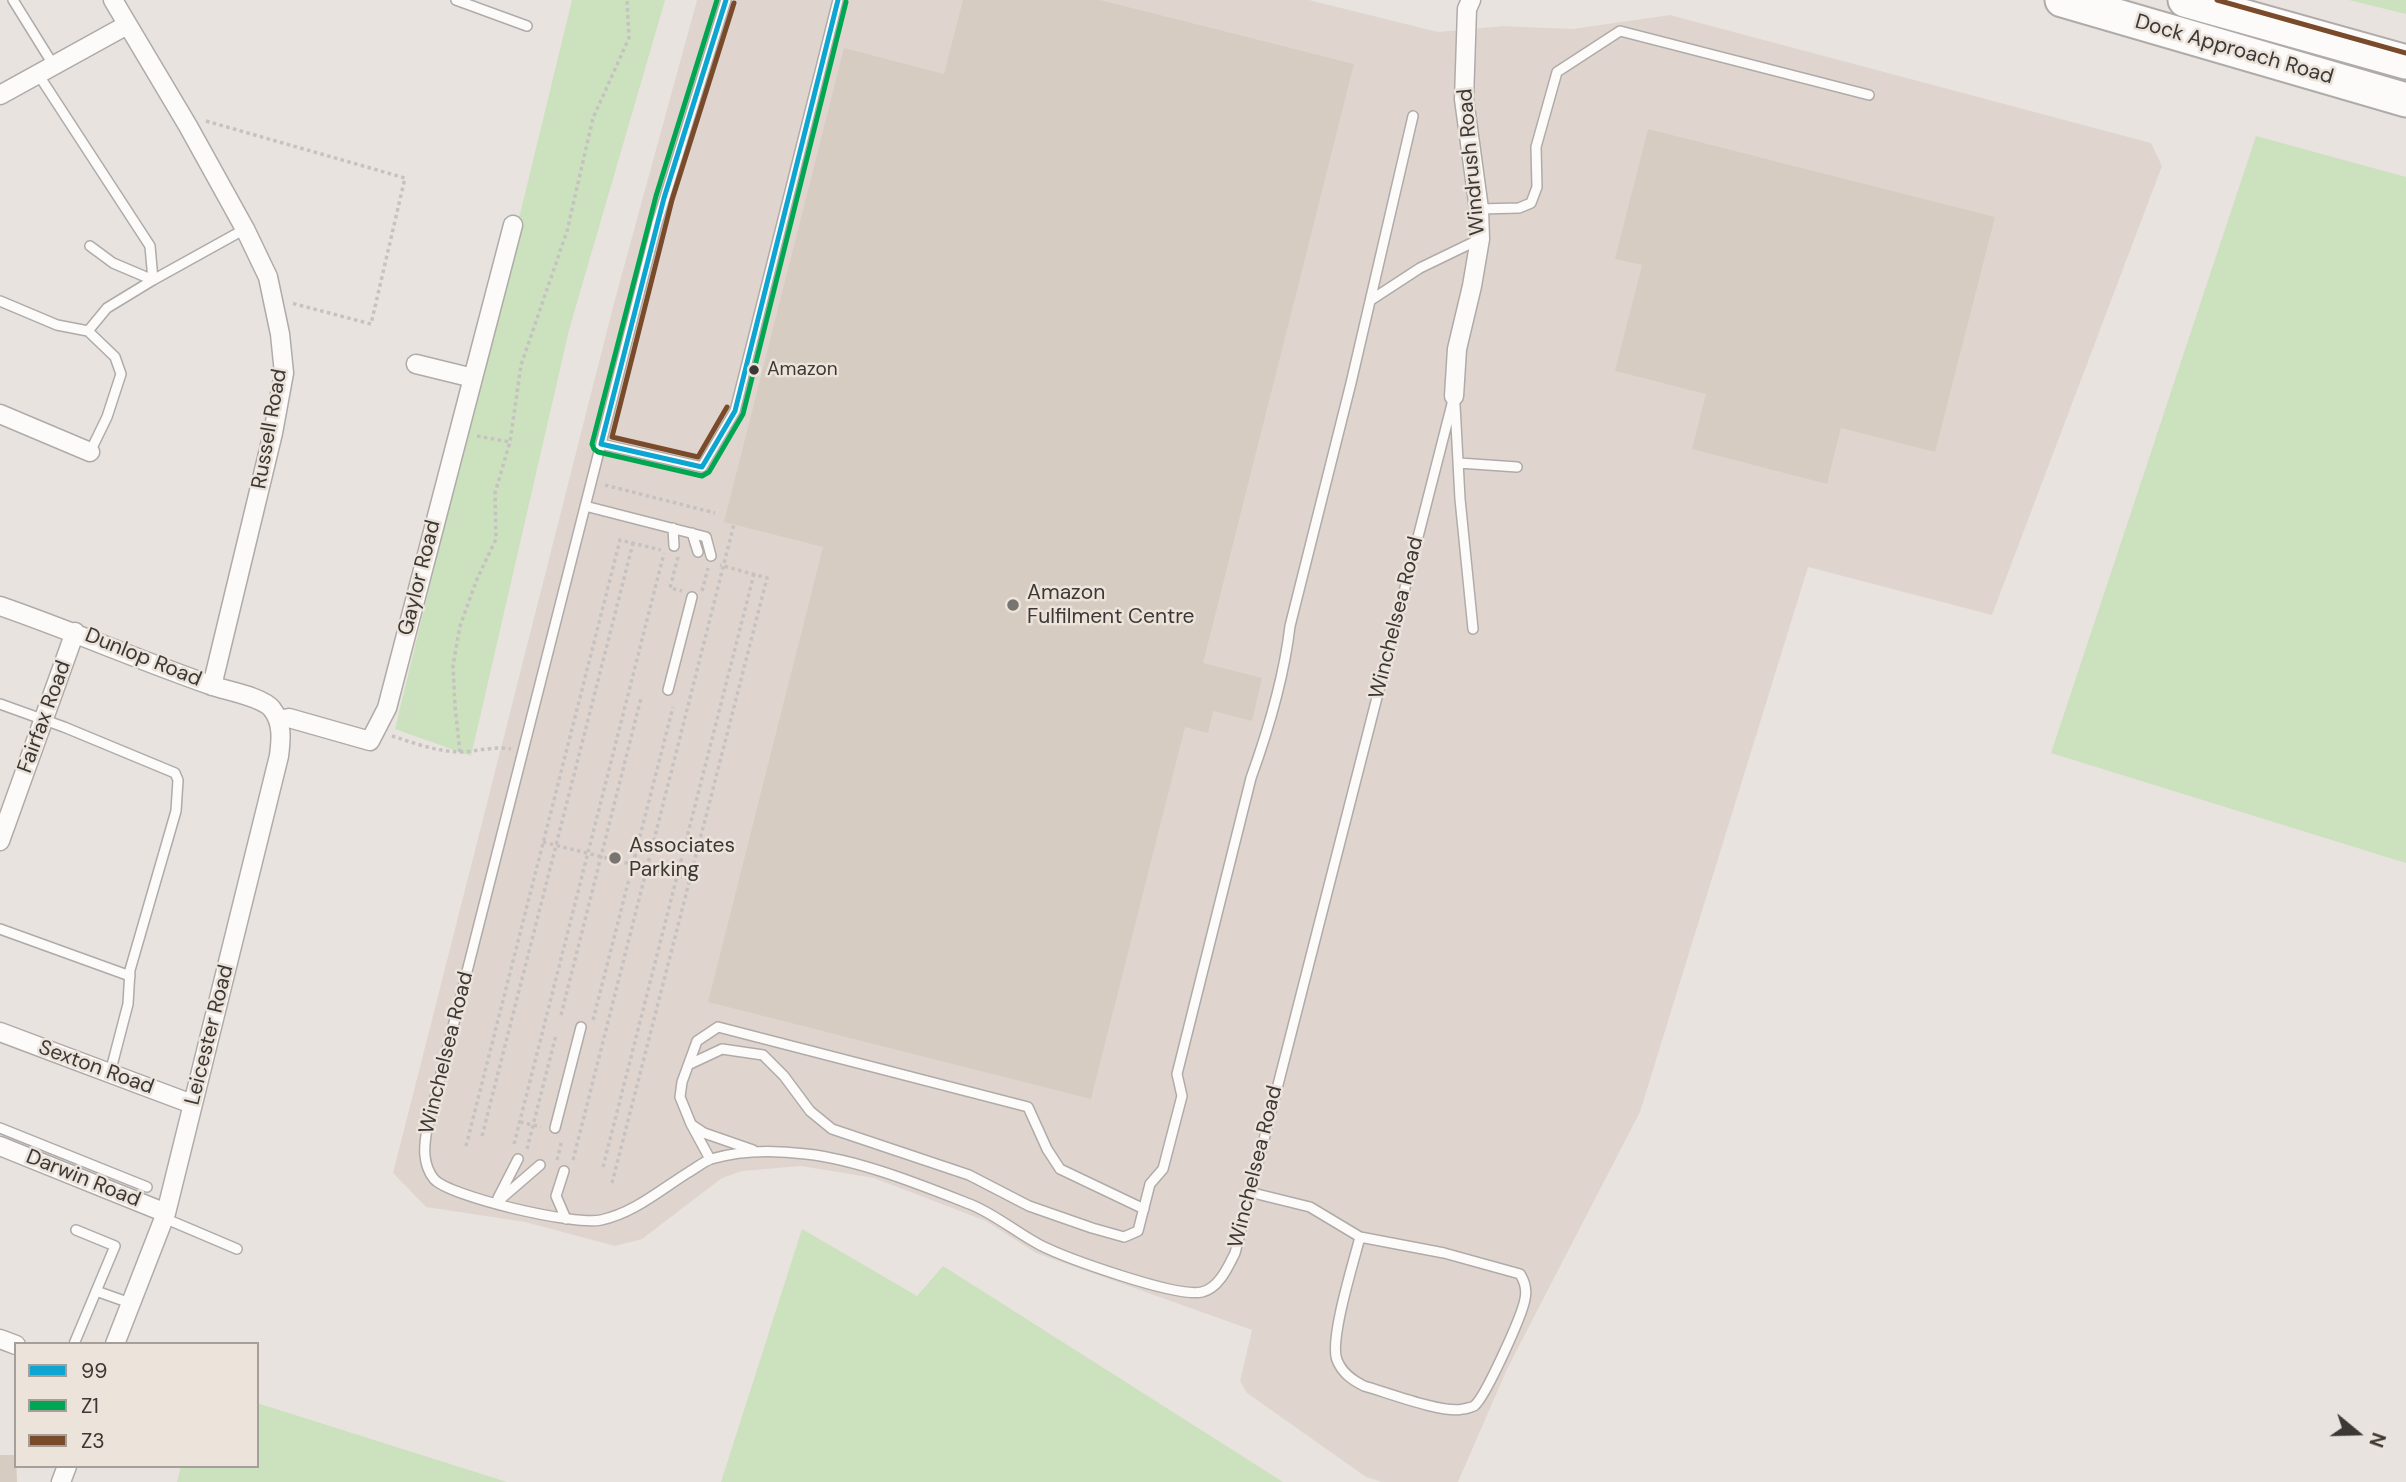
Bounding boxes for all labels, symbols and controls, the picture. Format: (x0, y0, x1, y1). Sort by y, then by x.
street label: Dock Approach Road (2132, 10, 2336, 90)
street label: Windrush Road (1453, 87, 1491, 237)
place label: Amazon (767, 359, 838, 381)
marker: Amazon (747, 363, 761, 377)
street label: Russell Road (247, 367, 293, 491)
street label: Gaylor Road (393, 518, 447, 638)
street label: Winchelsea Road (1365, 534, 1429, 702)
place label: Amazon Fulfilment Centre (1027, 580, 1195, 630)
marker: Amazon Fulfilment Centre (1005, 597, 1021, 613)
street label: Dunlop Road (81, 623, 205, 693)
street label: Fairfax Road (13, 657, 77, 777)
place label: Associates Parking (629, 833, 735, 883)
marker: Associates Parking (607, 850, 623, 866)
street label: Leicester Road (180, 962, 240, 1108)
street label: Winchelsea Road (415, 969, 479, 1137)
street label: Sexton Road (35, 1035, 157, 1101)
street label: Winchelsea Road (1224, 1083, 1288, 1251)
street label: Darwin Road (22, 1145, 144, 1213)
legend (14, 1342, 259, 1468)
text: 99 (81, 1357, 107, 1385)
text: Z1 (81, 1392, 99, 1420)
north arrow (2322, 1398, 2392, 1468)
text: Z3 (81, 1427, 105, 1455)
text: N (2363, 1429, 2391, 1451)

